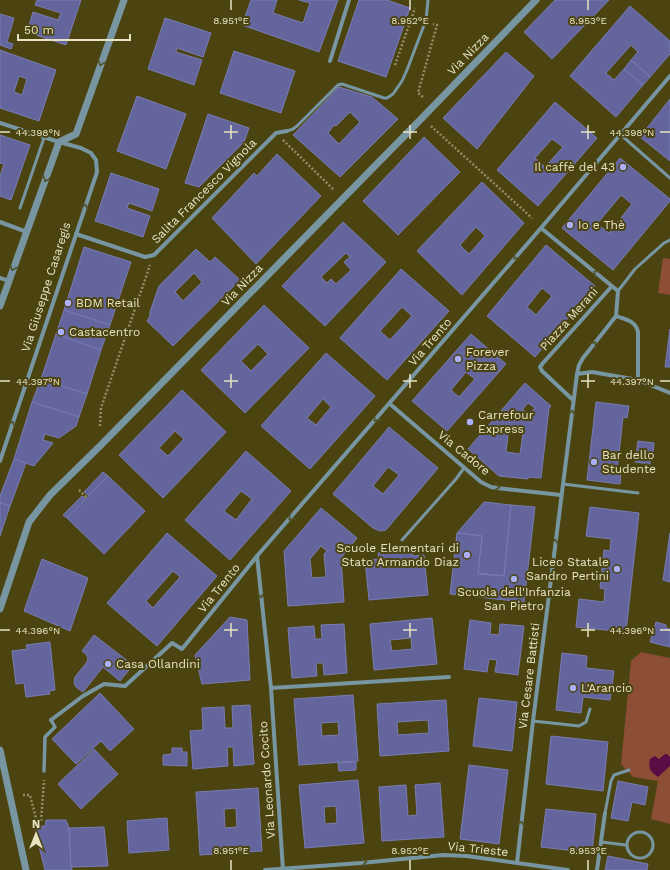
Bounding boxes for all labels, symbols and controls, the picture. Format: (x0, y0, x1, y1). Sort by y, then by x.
text: 8.951°E (213, 15, 249, 26)
text: 8.952°E (391, 15, 429, 26)
text: 8.953°E (569, 15, 607, 26)
scale bar (18, 16, 130, 42)
text: 50 m (24, 23, 54, 37)
street label: Via Nizza (444, 30, 492, 78)
one-way arrow (98, 59, 106, 66)
text: 44.398°N (16, 127, 60, 138)
text: 44.398°N (610, 127, 654, 138)
street label: Salita Francesco Vignola (149, 135, 260, 246)
place label: Il caffè del 43 (534, 160, 615, 174)
marker: Il caffè del 43 (618, 162, 628, 172)
one-way arrow (42, 176, 50, 183)
one-way arrow (80, 204, 88, 211)
place label: Io e Thè (578, 218, 625, 232)
street label: Via Giuseppe Casaregis (18, 220, 74, 354)
marker: Io e Thè (565, 220, 575, 230)
one-way arrow (513, 253, 520, 260)
street label: Via Nizza (218, 261, 266, 309)
one-way arrow (10, 265, 18, 272)
one-way arrow (594, 271, 601, 278)
street label: Piazza Merani (537, 285, 601, 353)
place label: BDM Retail (76, 296, 140, 310)
marker: BDM Retail (63, 298, 73, 308)
street label: Via Trento (405, 315, 455, 369)
place label: Castacentro (69, 325, 140, 339)
marker: Castacentro (56, 327, 66, 337)
one-way arrow (590, 341, 597, 348)
place label: Forever Pizza (466, 345, 509, 373)
marker: Forever Pizza (453, 354, 463, 364)
text: 44.397°N (16, 376, 60, 387)
text: 44.397°N (610, 376, 654, 387)
place label: Carrefour Express (478, 408, 534, 436)
one-way arrow (567, 410, 576, 416)
one-way arrow (374, 415, 381, 422)
marker: Carrefour Express (465, 417, 475, 427)
one-way arrow (8, 420, 16, 427)
street label: Via Cadore (435, 428, 493, 478)
place label: Bar dello Studente (602, 448, 656, 476)
marker: Bar dello Studente (589, 457, 599, 467)
one-way arrow (494, 483, 500, 491)
one-way arrow (288, 513, 295, 520)
one-way arrow (551, 539, 560, 545)
place label: Scuole Elementari di Stato Armando Diaz (337, 541, 459, 569)
marker: Scuole Elementari di Stato Armando Diaz (462, 550, 472, 560)
place label: Liceo Statale Sandro Pertini (526, 555, 609, 583)
street label: Via Trento (195, 561, 243, 615)
marker: Liceo Statale Sandro Pertini (612, 564, 622, 574)
marker: Scuola dell'Infanzia San Pietro (509, 574, 519, 584)
place label: Scuola dell'Infanzia San Pietro (457, 585, 571, 613)
one-way arrow (257, 592, 266, 598)
street label: Via Cesare Battisti (516, 622, 542, 730)
text: 44.396°N (16, 625, 60, 636)
text: 44.396°N (610, 625, 654, 636)
place label: Casa Ollandini (116, 657, 200, 671)
marker: Casa Ollandini (103, 659, 113, 669)
place label: L'Arancio (581, 681, 632, 695)
marker: L'Arancio (568, 683, 578, 693)
street label: Via Leonardo Cocito (256, 721, 278, 839)
north arrow (16, 814, 56, 854)
text: N (32, 818, 40, 831)
one-way arrow (517, 821, 526, 827)
street label: Via Trieste (447, 839, 509, 859)
text: 8.951°E (213, 845, 249, 856)
text: 8.952°E (391, 845, 429, 856)
text: 8.953°E (569, 845, 607, 856)
one-way arrow (361, 858, 367, 867)

